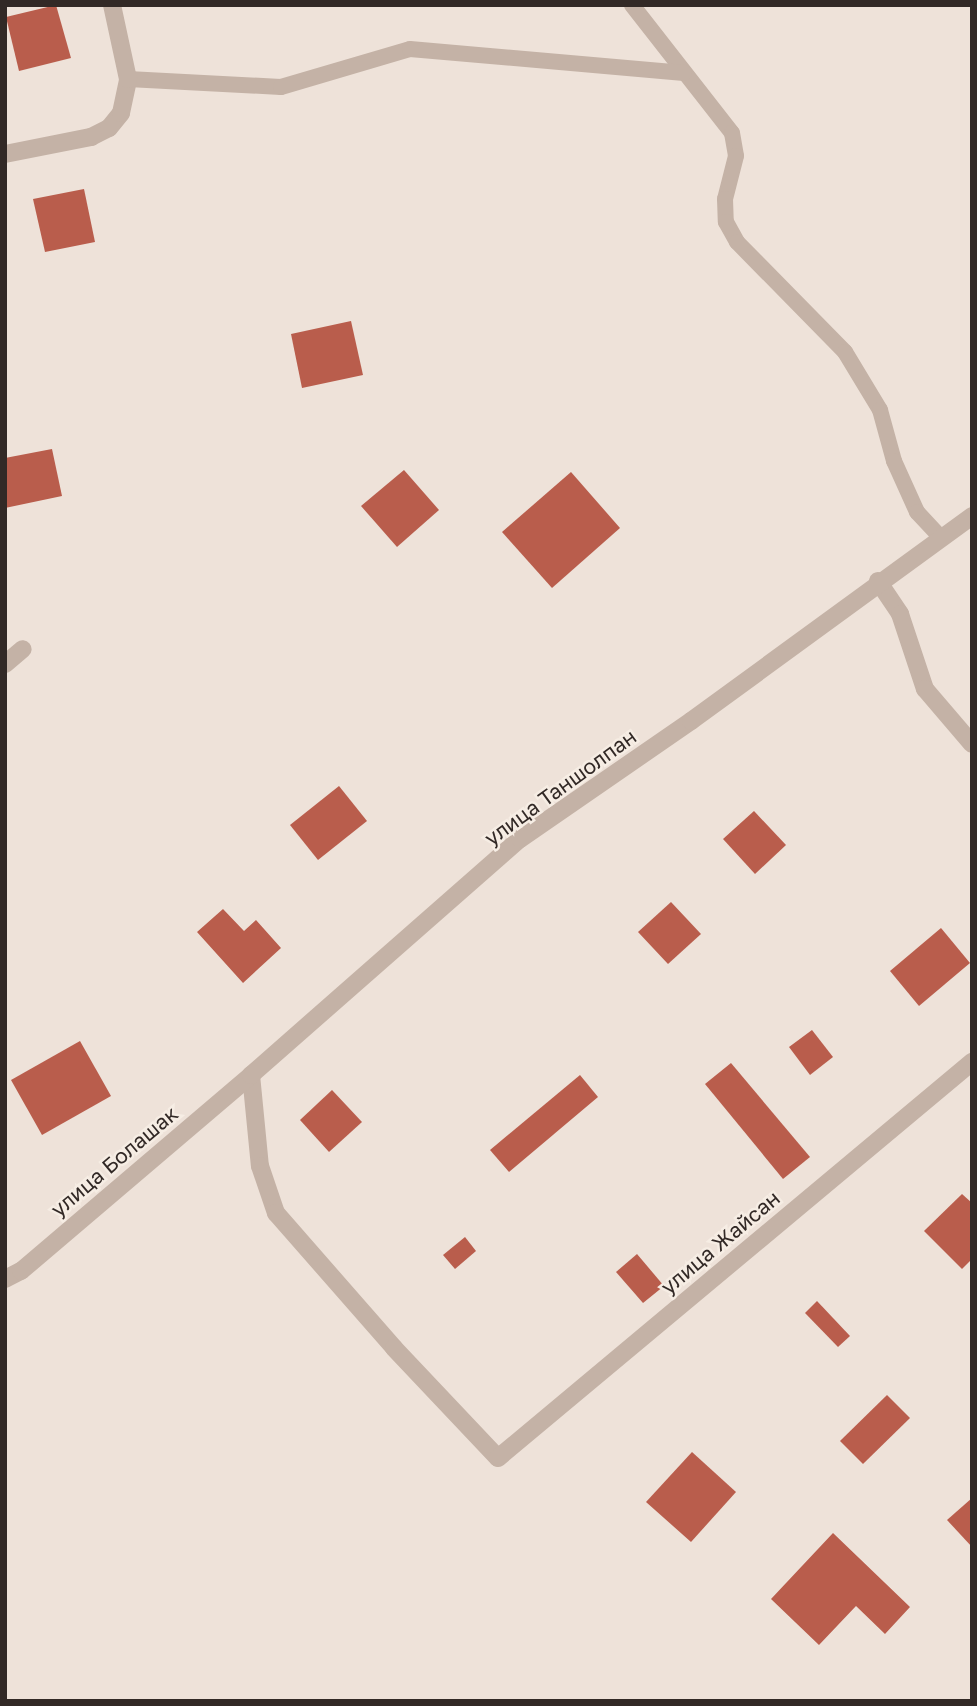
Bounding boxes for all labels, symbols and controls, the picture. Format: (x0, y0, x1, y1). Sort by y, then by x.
street label: улица Таншолпан (479, 723, 641, 851)
street label: улица Болашак (45, 1100, 183, 1222)
street label: улица Жайсан (655, 1185, 785, 1299)

